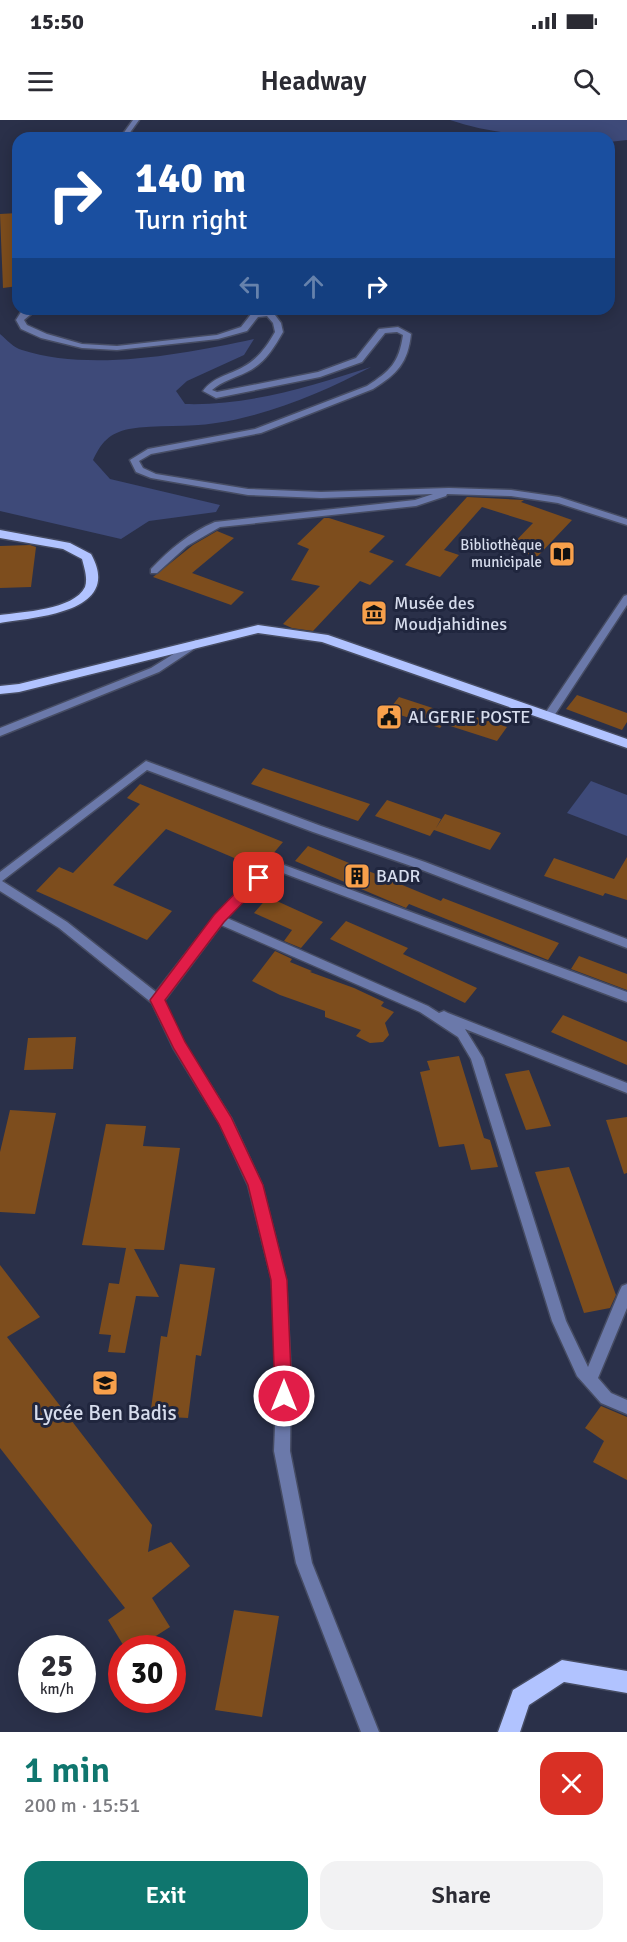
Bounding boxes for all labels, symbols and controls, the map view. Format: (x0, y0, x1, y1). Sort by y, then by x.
text: 15:50 (30, 8, 84, 35)
icon: menu (24, 65, 57, 98)
text: Headway (260, 65, 367, 98)
icon: search (570, 65, 603, 98)
text: 140 m (135, 153, 246, 204)
icon: right (36, 156, 114, 234)
text: Turn right (135, 204, 248, 237)
icon: left (234, 270, 267, 303)
icon: ahead (297, 270, 330, 303)
icon: right (360, 270, 393, 303)
place label: Bibliothèque municipale (460, 536, 542, 571)
library icon: Bibliothèque municipale (547, 539, 577, 569)
place label: Musée des Moudjahidines (394, 592, 507, 635)
museum icon: Musée des Moudjahidines (359, 598, 389, 628)
public building icon: ALGERIE POSTE (374, 702, 404, 732)
place label: ALGERIE POSTE (408, 706, 531, 728)
pin (233, 852, 284, 903)
icon: arrive (242, 861, 275, 894)
building icon: BADR (342, 861, 372, 891)
place label: BADR (376, 865, 421, 887)
position arrow (252, 1364, 316, 1428)
school or university icon: Lycée Ben Badis (90, 1368, 120, 1398)
place label: Lycée Ben Badis (33, 1400, 177, 1426)
speed limit sign: 30 (108, 1635, 186, 1713)
text: 25 (41, 1648, 73, 1685)
text: km/h (40, 1680, 74, 1698)
text: 1 min (24, 1748, 110, 1793)
button: close (540, 1752, 603, 1815)
text: 200 m · 15:51 (24, 1793, 140, 1818)
button: Exit (24, 1861, 308, 1930)
button: Share (320, 1861, 603, 1930)

